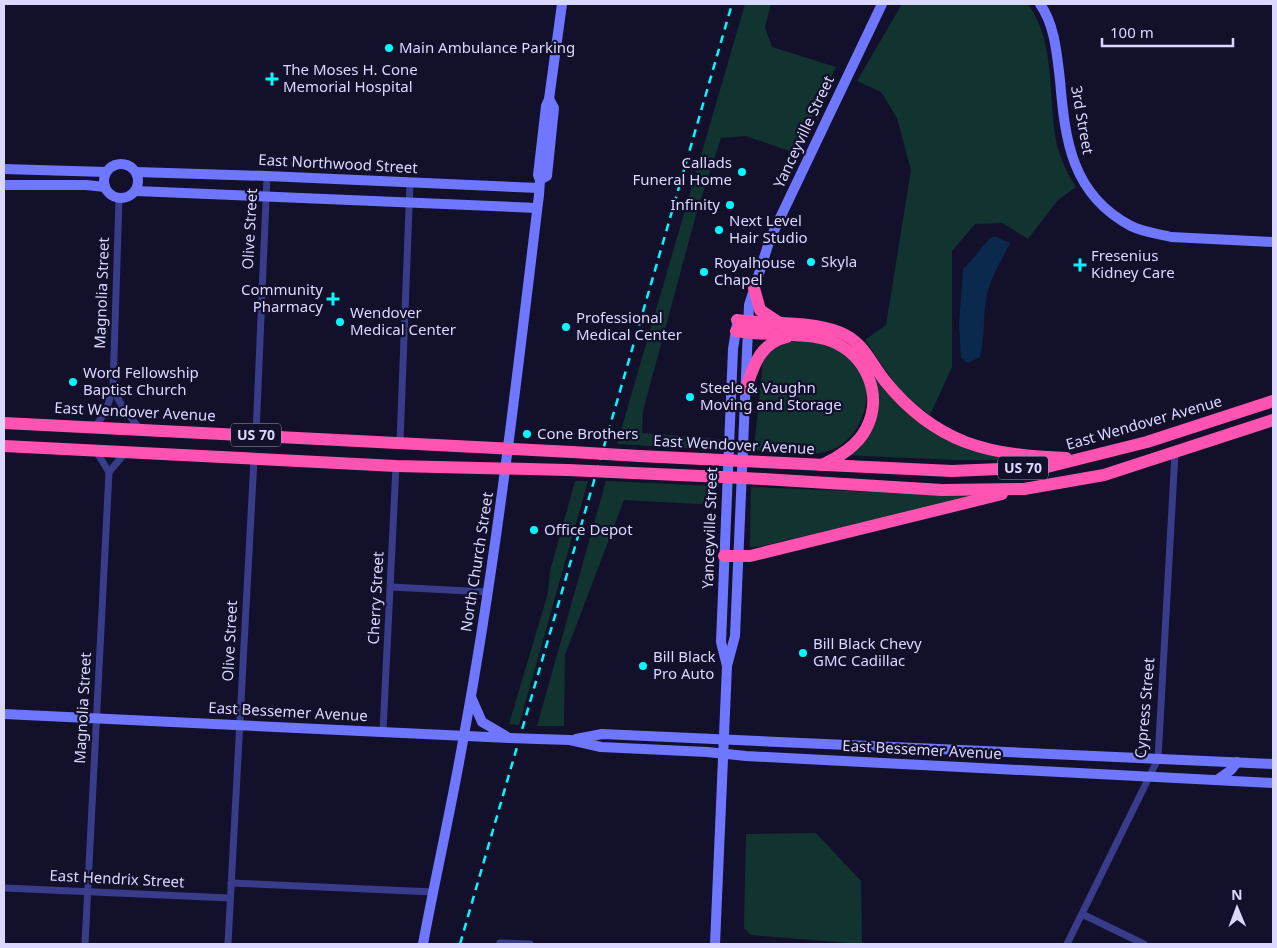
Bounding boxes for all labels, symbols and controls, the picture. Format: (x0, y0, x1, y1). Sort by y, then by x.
scale bar (1102, 15, 1233, 47)
text: 100 m (1110, 22, 1154, 42)
place label: Main Ambulance Parking (399, 37, 575, 57)
marker: Main Ambulance Parking (383, 42, 395, 54)
place label: The Moses H. Cone Memorial Hospital (283, 59, 418, 96)
marker: The Moses H. Cone Memorial Hospital (265, 72, 279, 86)
street label: Yanceyville Street (768, 72, 838, 191)
street label: 3rd Street (1067, 84, 1099, 156)
street label: East Northwood Street (258, 149, 419, 177)
place label: Callads Funeral Home (632, 152, 732, 189)
marker: Callads Funeral Home (736, 166, 748, 178)
street label: Olive Street (237, 187, 261, 270)
place label: Infinity (670, 194, 720, 214)
marker: Infinity (724, 199, 736, 211)
place label: Next Level Hair Studio (729, 210, 808, 247)
marker: Next Level Hair Studio (713, 224, 725, 236)
street label: Magnolia Street (89, 236, 113, 349)
place label: Fresenius Kidney Care (1091, 245, 1175, 282)
place label: Skyla (821, 251, 857, 271)
place label: Royalhouse Chapel (714, 252, 795, 289)
marker: Skyla (805, 256, 817, 268)
marker: Fresenius Kidney Care (1073, 258, 1087, 272)
marker: Royalhouse Chapel (698, 266, 710, 278)
place label: Community Pharmacy (241, 279, 323, 316)
marker: Community Pharmacy (327, 293, 339, 305)
place label: Wendover Medical Center (350, 302, 456, 339)
place label: Professional Medical Center (576, 307, 682, 344)
marker: Wendover Medical Center (334, 316, 346, 328)
marker: Professional Medical Center (560, 321, 572, 333)
place label: Word Fellowship Baptist Church (83, 362, 199, 399)
marker: Word Fellowship Baptist Church (67, 376, 79, 388)
place label: Steele & Vaughn Moving and Storage (700, 377, 842, 414)
street label: East Wendover Avenue (1063, 390, 1224, 454)
marker: Steele & Vaughn Moving and Storage (684, 391, 696, 403)
street label: East Wendover Avenue (54, 397, 216, 425)
place label: Cone Brothers (537, 423, 638, 443)
road number: US 70 (231, 424, 281, 446)
marker: Cone Brothers (521, 428, 533, 440)
street label: East Wendover Avenue (653, 430, 815, 458)
road number: US 70 (998, 456, 1048, 479)
street label: Yanceyville Street (697, 466, 721, 589)
street label: North Church Street (455, 490, 497, 633)
place label: Office Depot (544, 519, 633, 539)
marker: Office Depot (528, 524, 540, 536)
street label: Cherry Street (363, 550, 387, 645)
street label: Olive Street (217, 599, 241, 682)
place label: Bill Black Chevy GMC Cadillac (813, 633, 922, 670)
place label: Bill Black Pro Auto (653, 646, 716, 683)
marker: Bill Black Chevy GMC Cadillac (797, 647, 809, 659)
street label: Magnolia Street (69, 651, 95, 764)
street label: Cypress Street (1130, 656, 1158, 759)
marker: Bill Black Pro Auto (637, 660, 649, 672)
street label: East Bessemer Avenue (208, 697, 368, 725)
street label: East Bessemer Avenue (842, 735, 1002, 763)
street label: East Hendrix Street (49, 864, 186, 892)
north arrow (1212, 883, 1262, 933)
text: N (1231, 885, 1243, 904)

